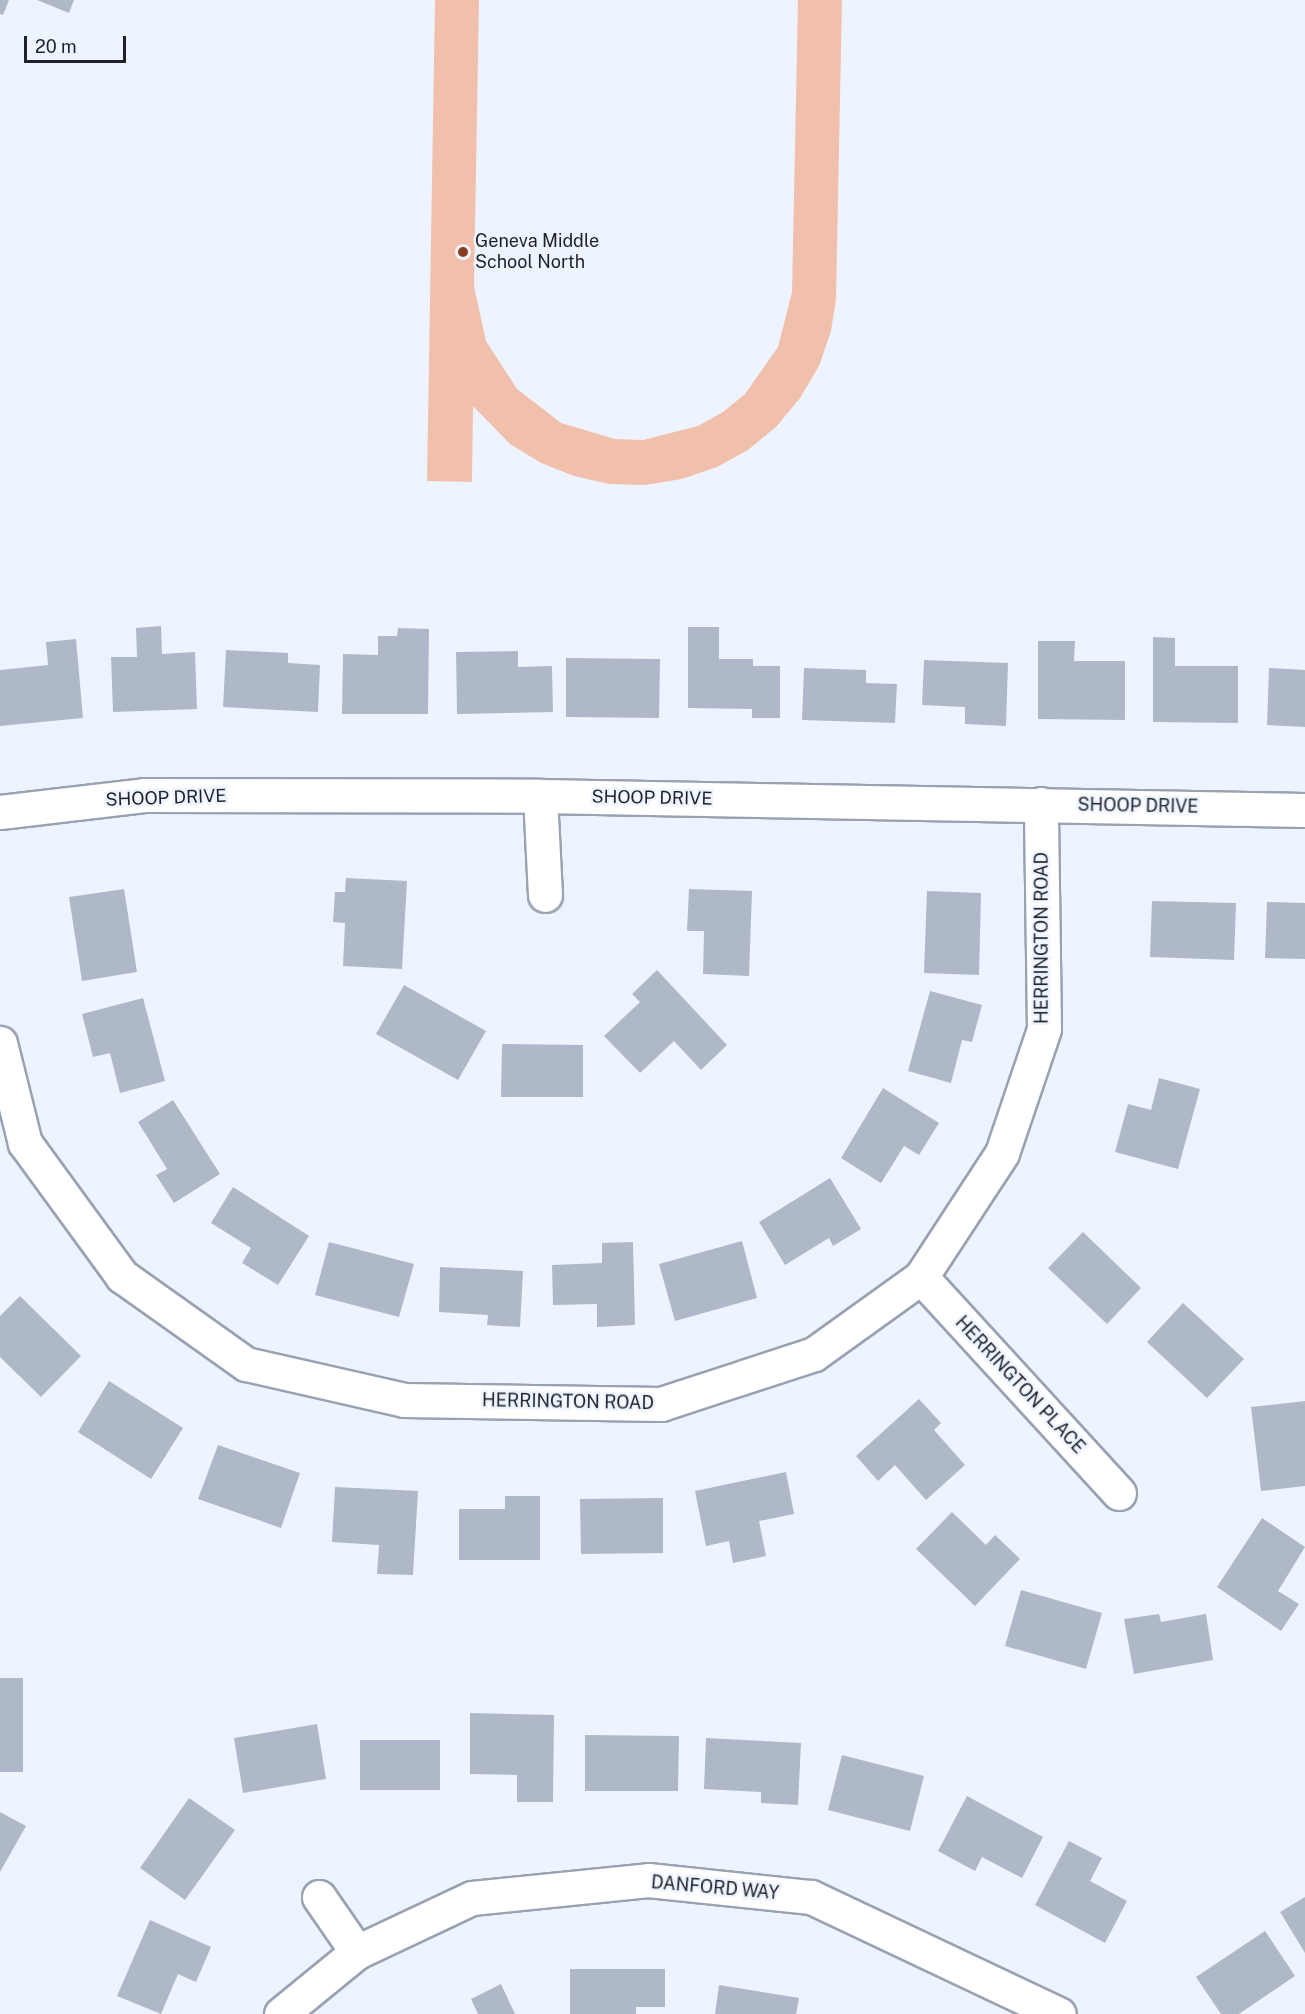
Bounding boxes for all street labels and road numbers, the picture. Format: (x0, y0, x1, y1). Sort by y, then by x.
street label: SHOOP DRIVE (105, 785, 227, 811)
street label: SHOOP DRIVE (591, 786, 713, 810)
street label: SHOOP DRIVE (1077, 794, 1199, 818)
street label: HERRINGTON ROAD (1031, 852, 1053, 1024)
street label: HERRINGTON PLACE (951, 1312, 1089, 1458)
street label: HERRINGTON ROAD (482, 1390, 654, 1414)
street label: DANFORD WAY (650, 1872, 780, 1904)

